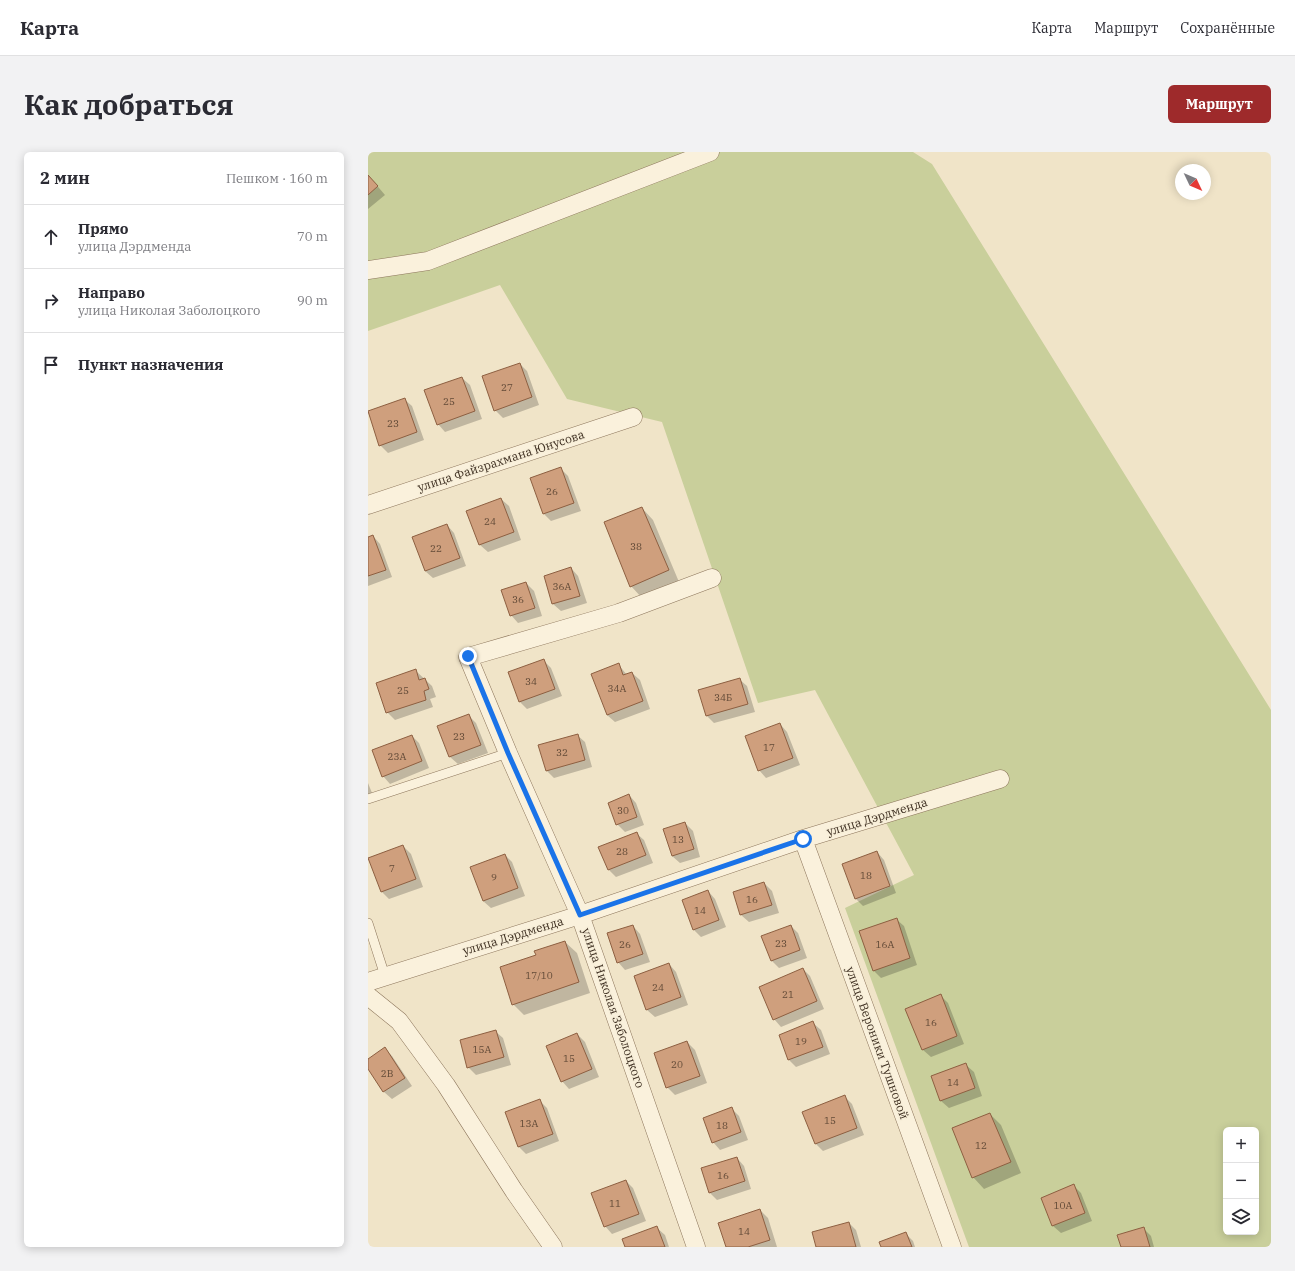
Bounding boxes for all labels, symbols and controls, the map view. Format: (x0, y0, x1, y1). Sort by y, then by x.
text: Карта (20, 16, 79, 40)
text: Карта (1031, 19, 1072, 37)
text: Маршрут (1094, 19, 1158, 37)
text: Сохранённые (1180, 19, 1275, 37)
button: Маршрут (1168, 85, 1271, 123)
text: Как добраться (24, 86, 234, 123)
north arrow (1175, 164, 1211, 200)
text: 2 мин (40, 167, 90, 189)
text: Пешком · 160 m (226, 170, 328, 187)
text: Прямо (78, 219, 129, 238)
icon: ahead (40, 226, 62, 248)
text: 70 m (297, 228, 328, 245)
text: улица Дэрдменда (78, 238, 191, 255)
text: Направо (78, 283, 145, 302)
icon: right (40, 290, 62, 312)
text: 90 m (297, 292, 328, 309)
text: улица Николая Заболоцкого (78, 302, 260, 319)
icon: arrive (40, 354, 62, 376)
text: Пункт назначения (78, 355, 224, 374)
house number: 27 (501, 381, 513, 394)
house number: 25 (443, 395, 455, 408)
house number: 23 (387, 417, 399, 430)
street label: улица Файзрахмана Юнусова (416, 426, 587, 495)
house number: 26 (546, 485, 558, 498)
house number: 24 (484, 515, 496, 528)
house number: 38 (630, 540, 642, 553)
house number: 22 (430, 542, 442, 555)
house number: 36А (553, 580, 572, 593)
house number: 36 (512, 593, 524, 606)
route end (459, 647, 477, 665)
house number: 34 (525, 675, 537, 688)
house number: 34А (608, 682, 627, 695)
house number: 25 (397, 684, 409, 697)
house number: 34Б (714, 691, 732, 704)
house number: 23 (453, 730, 465, 743)
house number: 17 (763, 741, 775, 754)
house number: 32 (556, 746, 568, 759)
house number: 23А (388, 750, 407, 763)
street label: улица Дэрдменда (825, 794, 929, 839)
house number: 30 (617, 804, 629, 817)
route start (794, 830, 812, 848)
house number: 13 (672, 833, 684, 846)
house number: 28 (616, 845, 628, 858)
house number: 7 (389, 862, 395, 875)
house number: 18 (860, 869, 872, 882)
house number: 9 (491, 871, 497, 884)
house number: 16 (746, 893, 758, 906)
house number: 14 (694, 904, 706, 917)
street label: улица Дэрдменда (461, 913, 565, 958)
street label: улица Николая Заболоцкого (579, 926, 648, 1090)
house number: 23 (775, 937, 787, 950)
house number: 26 (619, 938, 631, 951)
house number: 16А (876, 938, 895, 951)
street label: улица Вероники Тушновой (843, 964, 912, 1121)
house number: 17/10 (525, 969, 553, 982)
house number: 24 (652, 981, 664, 994)
house number: 21 (782, 988, 794, 1001)
house number: 16 (925, 1016, 937, 1029)
house number: 19 (795, 1035, 807, 1048)
house number: 15А (473, 1043, 492, 1056)
house number: 15 (563, 1052, 575, 1065)
house number: 20 (671, 1058, 683, 1071)
house number: 2В (381, 1067, 394, 1080)
house number: 14 (947, 1076, 959, 1089)
house number: 15 (824, 1114, 836, 1127)
house number: 13А (520, 1117, 539, 1130)
house number: 18 (716, 1119, 728, 1132)
map controls (1223, 1127, 1259, 1235)
button: + (1223, 1127, 1259, 1163)
house number: 12 (975, 1139, 987, 1152)
button: − (1223, 1163, 1259, 1199)
house number: 16 (717, 1169, 729, 1182)
house number: 11 (609, 1197, 621, 1210)
house number: 10А (1054, 1199, 1073, 1212)
button: layers (1223, 1199, 1259, 1235)
house number: 14 (738, 1225, 750, 1238)

